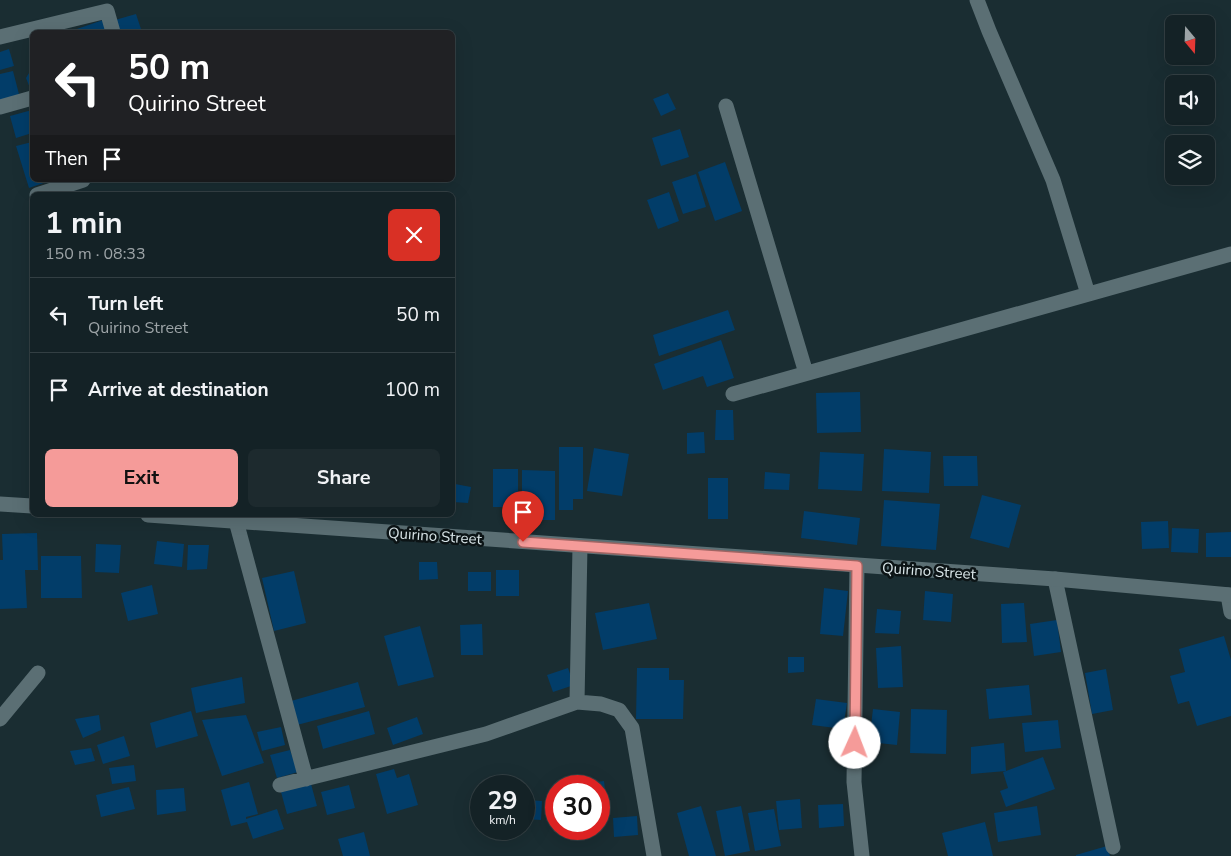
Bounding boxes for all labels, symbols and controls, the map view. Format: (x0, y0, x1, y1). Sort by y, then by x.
north arrow (1165, 15, 1215, 65)
map controls (1165, 15, 1215, 185)
text: 50 m (128, 44, 210, 91)
icon: left (45, 50, 110, 115)
button: sound (1165, 75, 1215, 125)
text: Quirino Street (128, 89, 266, 119)
button: layers (1165, 135, 1215, 185)
icon: arrive (98, 145, 126, 173)
text: Then (45, 146, 88, 172)
text: 1 min (45, 203, 123, 244)
button: close (388, 209, 440, 261)
text: 150 m · 08:33 (45, 243, 146, 265)
text: Turn left (88, 291, 163, 317)
icon: left (45, 301, 73, 329)
text: 50 m (396, 302, 440, 328)
text: Quirino Street (88, 317, 188, 339)
icon: arrive (45, 376, 73, 404)
text: Arrive at destination (88, 377, 269, 403)
text: 100 m (385, 377, 440, 403)
button: Exit (45, 449, 238, 507)
button: Share (248, 449, 440, 507)
pin (502, 491, 544, 542)
icon: arrive (509, 498, 537, 526)
street label: Quirino Street (387, 523, 483, 549)
street label: Quirino Street (881, 558, 977, 584)
position arrow (828, 716, 880, 768)
speed limit sign: 30 (545, 775, 610, 840)
text: 29 (487, 784, 518, 818)
text: km/h (489, 812, 516, 828)

